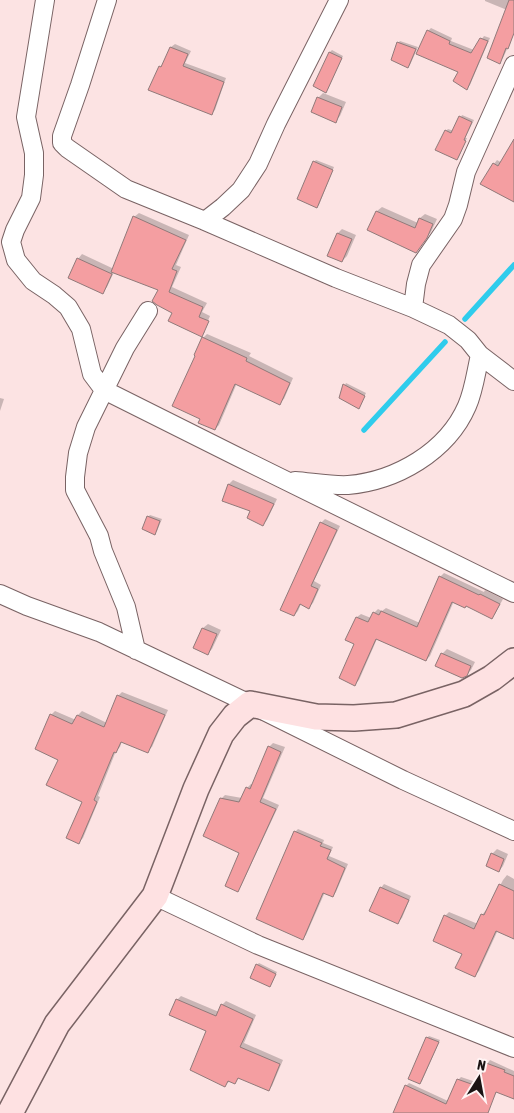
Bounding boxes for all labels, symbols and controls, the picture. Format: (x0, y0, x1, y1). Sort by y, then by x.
north arrow (454, 1053, 504, 1103)
text: N (476, 1057, 487, 1074)

